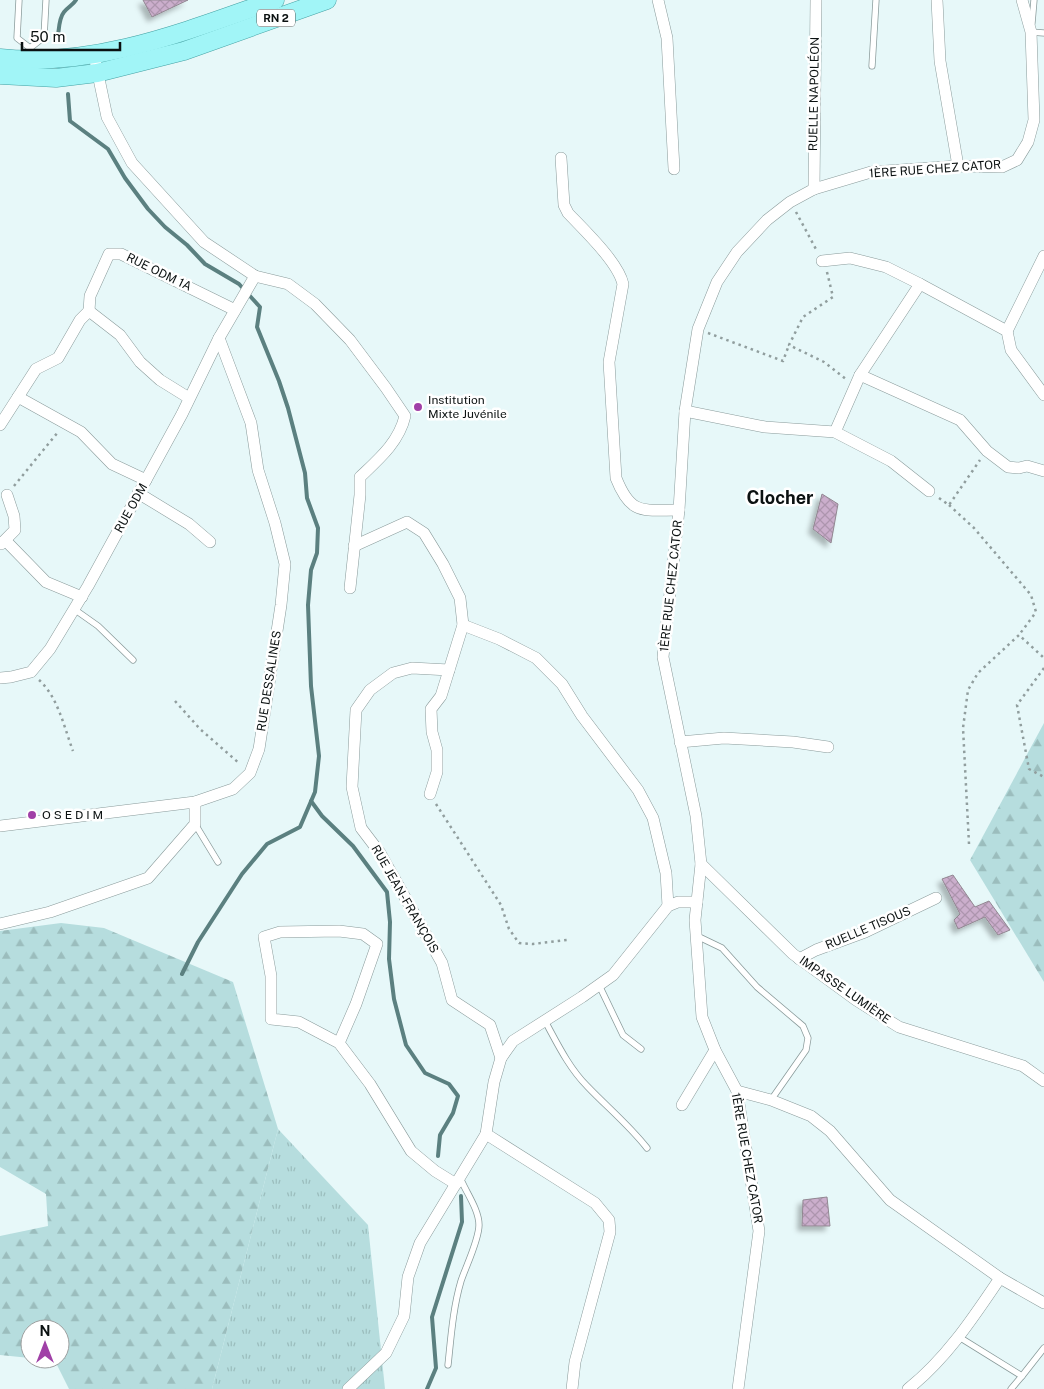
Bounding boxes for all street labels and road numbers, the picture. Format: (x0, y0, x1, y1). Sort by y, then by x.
road number: RN 2 (257, 10, 295, 27)
street label: RUELLE NAPOLÉON (806, 37, 822, 151)
street label: 1ÈRE RUE CHEZ CATOR (868, 157, 1002, 181)
street label: RUE ODM 1A (124, 250, 194, 294)
street label: RUE ODM (112, 481, 150, 535)
street label: 1ÈRE RUE CHEZ CATOR (657, 519, 685, 653)
street label: RUE DESSALINES (254, 630, 284, 732)
street label: RUE JEAN-FRANÇOIS (368, 843, 442, 955)
street label: RUELLE TISOUS (823, 904, 913, 952)
street label: IMPASSE LUMIÈRE (797, 953, 893, 1027)
street label: 1ÈRE RUE CHEZ CATOR (729, 1092, 765, 1224)

